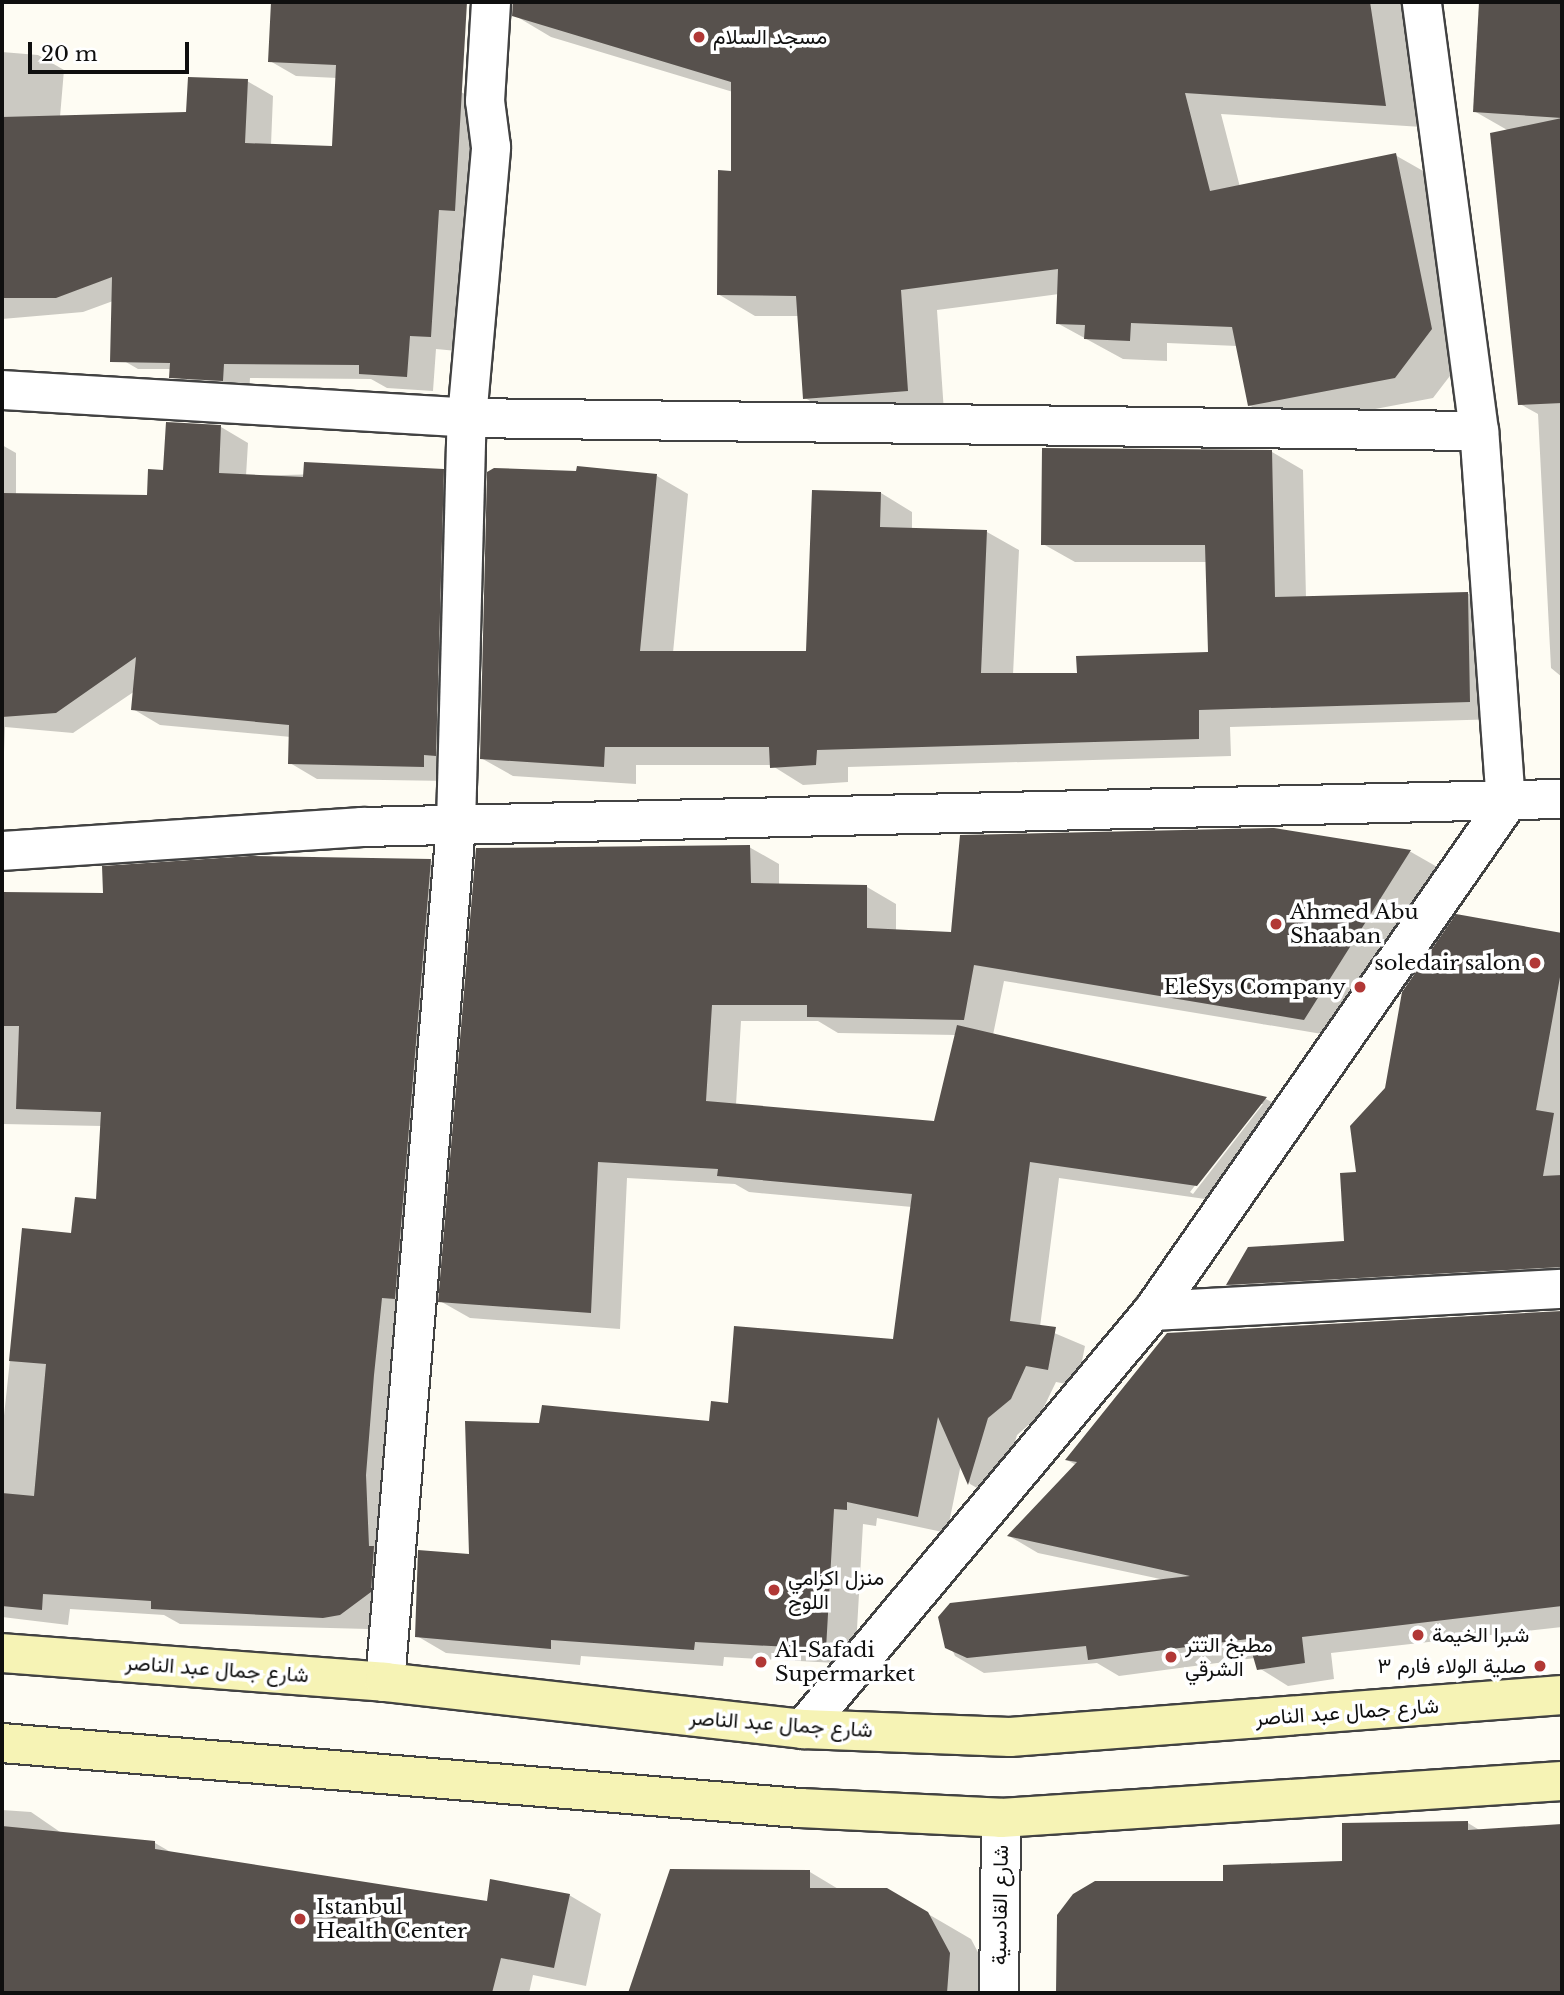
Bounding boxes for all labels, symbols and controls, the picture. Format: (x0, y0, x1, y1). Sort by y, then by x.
place label: مسجد السلام (713, 24, 827, 50)
scale bar (32, 28, 192, 72)
marker: مسجد السلام (691, 29, 707, 45)
text: 20 m (41, 41, 98, 67)
place label: Ahmed Abu Shaaban (1290, 899, 1419, 949)
marker: Ahmed Abu Shaaban (1268, 916, 1284, 932)
place label: soledair salon (1374, 950, 1521, 976)
marker: soledair salon (1527, 955, 1543, 971)
place label: EleSys Company (1164, 974, 1346, 1000)
marker: EleSys Company (1352, 979, 1368, 995)
place label: منزل اكرامي اللوح (788, 1565, 884, 1615)
marker: منزل اكرامي اللوح (766, 1582, 782, 1598)
place label: شبرا الخيمة (1432, 1622, 1529, 1648)
marker: شبرا الخيمة (1410, 1627, 1426, 1643)
place label: مطبخ التتر الشرقي (1185, 1632, 1273, 1682)
place label: Al-Safadi Supermarket (775, 1637, 915, 1687)
marker: مطبخ التتر الشرقي (1163, 1649, 1179, 1665)
street label: شارع جمال عبد الناصر (124, 1650, 310, 1688)
place label: صلية الولاء فارم ٣ (1378, 1653, 1526, 1679)
marker: Al-Safadi Supermarket (753, 1654, 769, 1670)
marker: صلية الولاء فارم ٣ (1532, 1658, 1548, 1674)
street label: شارع جمال عبد الناصر (1254, 1693, 1440, 1731)
street label: شارع جمال عبد الناصر (688, 1705, 874, 1743)
street label: شارع القادسية (986, 1845, 1014, 1965)
place label: Istanbul Health Center (316, 1894, 467, 1944)
marker: Istanbul Health Center (290, 1909, 310, 1929)

